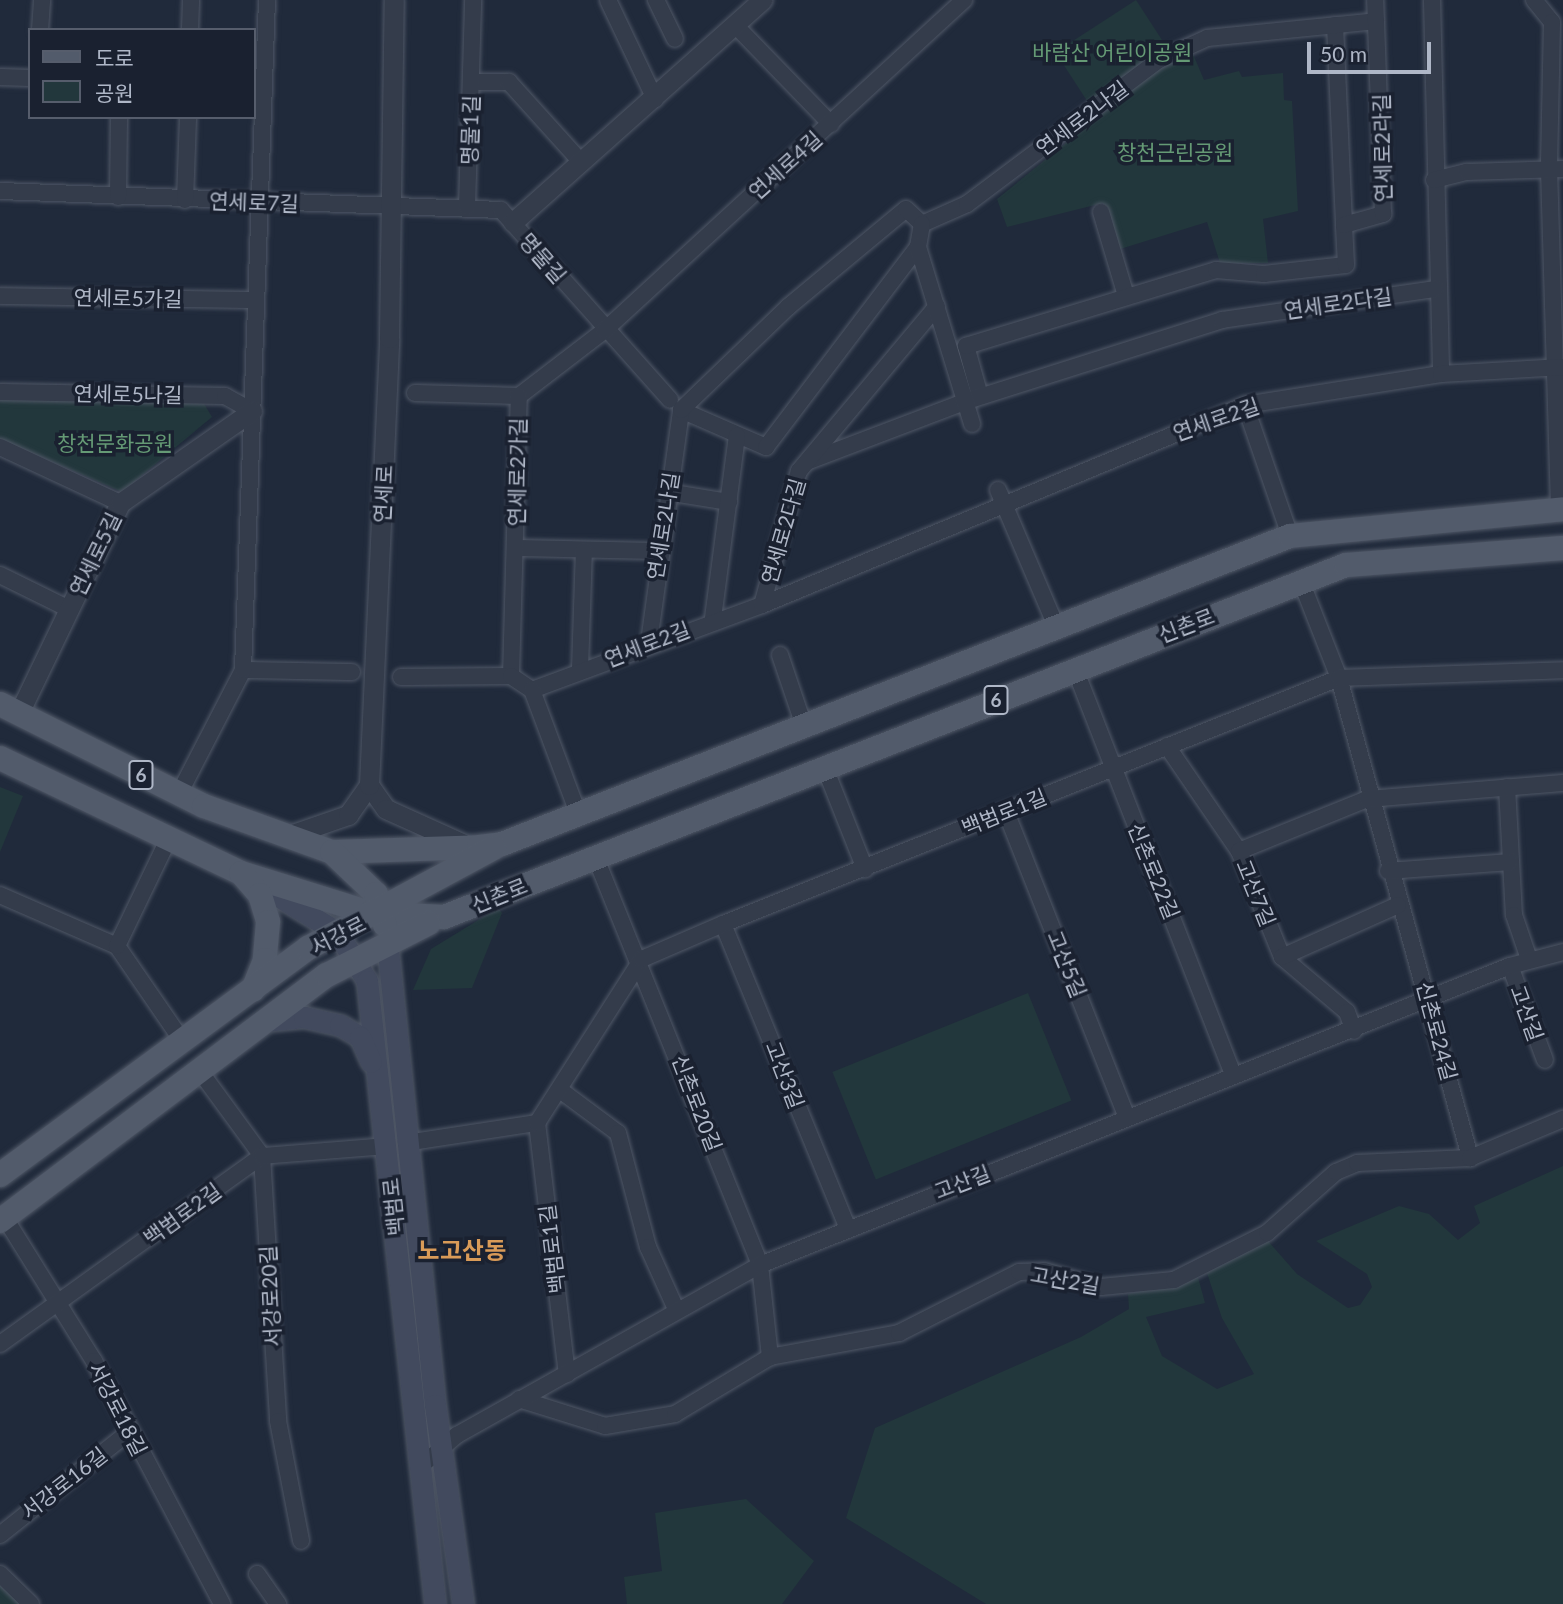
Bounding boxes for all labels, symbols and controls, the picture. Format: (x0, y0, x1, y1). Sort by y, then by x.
legend (28, 28, 256, 119)
scale bar (1311, 28, 1435, 72)
park label: 바람산 어린이공원 (1032, 39, 1192, 65)
text: 50 m (1320, 41, 1367, 66)
text: 도로 (95, 45, 134, 70)
street label: 연세로2나길 (1031, 75, 1133, 161)
text: 공원 (95, 80, 134, 105)
street label: 연세로2라길 (1368, 93, 1396, 203)
street label: 명물1길 (456, 95, 484, 165)
street label: 연세로4길 (743, 126, 827, 204)
park label: 창천근린공원 (1117, 139, 1233, 165)
street label: 연세로7길 (209, 188, 299, 216)
street label: 명물길 (514, 228, 572, 288)
street label: 연세로2다길 (1282, 283, 1394, 323)
street label: 연세로5가길 (73, 284, 183, 312)
street label: 연세로5나길 (73, 380, 183, 408)
street label: 연세로2길 (1170, 393, 1262, 445)
street label: 연세로2가길 (503, 417, 531, 527)
park label: 창천문화공원 (57, 430, 173, 456)
street label: 연세로 (369, 464, 397, 524)
street label: 연세로2나길 (642, 470, 684, 582)
street label: 연세로2다길 (756, 475, 810, 587)
street label: 연세로5길 (64, 508, 126, 600)
street label: 신촌로 (1154, 603, 1218, 647)
street label: 연세로2길 (601, 616, 693, 672)
road number: 6 (982, 684, 1010, 716)
road number: 6 (127, 760, 155, 790)
street label: 백범로1길 (958, 784, 1050, 840)
street label: 신촌로22길 (1123, 819, 1185, 923)
street label: 고산7길 (1231, 856, 1281, 930)
street label: 신촌로 (467, 872, 531, 918)
street label: 서강로 (306, 911, 370, 959)
street label: 고산5길 (1042, 927, 1092, 1001)
street label: 신촌로24길 (1412, 979, 1462, 1083)
street label: 고산길 (1505, 981, 1549, 1045)
street label: 고산3길 (761, 1038, 809, 1112)
street label: 신촌로20길 (667, 1051, 727, 1155)
street label: 고산길 (930, 1160, 994, 1204)
street label: 백범로 (377, 1177, 409, 1237)
street label: 백범로2길 (138, 1178, 226, 1250)
street label: 백범로1길 (534, 1203, 570, 1295)
district label: 노고산동 (418, 1236, 506, 1264)
street label: 서강로20길 (255, 1245, 285, 1347)
street label: 고산2길 (1028, 1262, 1102, 1298)
street label: 서강로18길 (84, 1358, 152, 1460)
street label: 서강로16길 (16, 1442, 112, 1524)

